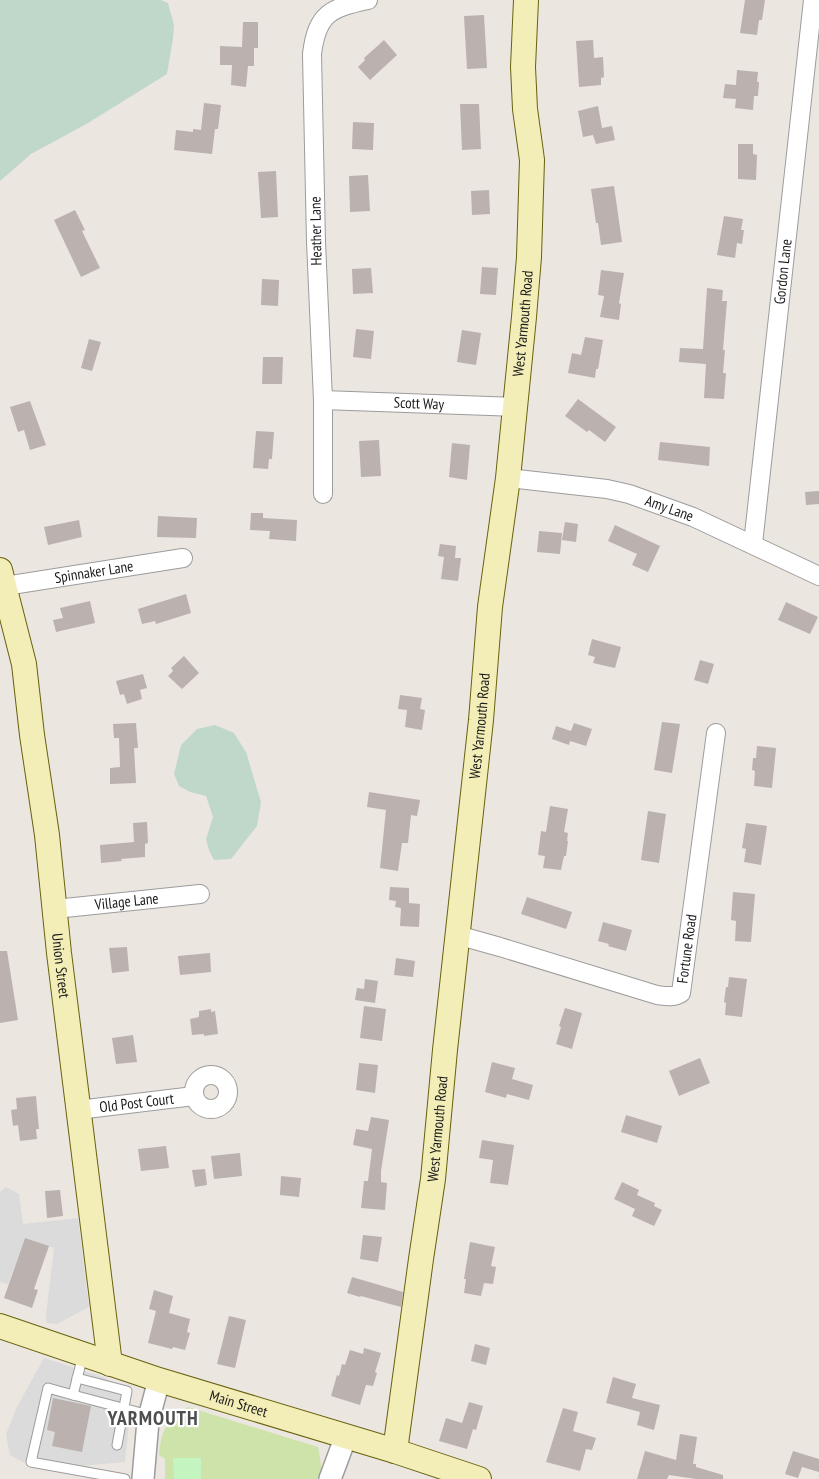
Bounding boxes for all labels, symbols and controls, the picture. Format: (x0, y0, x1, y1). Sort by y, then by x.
street label: Heather Lane (305, 196, 326, 266)
street label: Gordon Lane (770, 238, 796, 305)
street label: West Yarmouth Road (508, 270, 537, 377)
street label: Scott Way (393, 393, 445, 413)
street label: Amy Lane (643, 491, 696, 525)
street label: Spinnaker Lane (53, 556, 135, 587)
street label: West Yarmouth Road (465, 672, 494, 780)
street label: Village Lane (93, 888, 159, 914)
street label: Fortune Road (672, 913, 700, 984)
street label: Union Street (48, 932, 75, 999)
street label: West Yarmouth Road (423, 1075, 452, 1183)
street label: Old Post Court (98, 1089, 175, 1116)
street label: Main Street (207, 1386, 270, 1421)
district label: YARMOUTH (106, 1405, 199, 1431)

